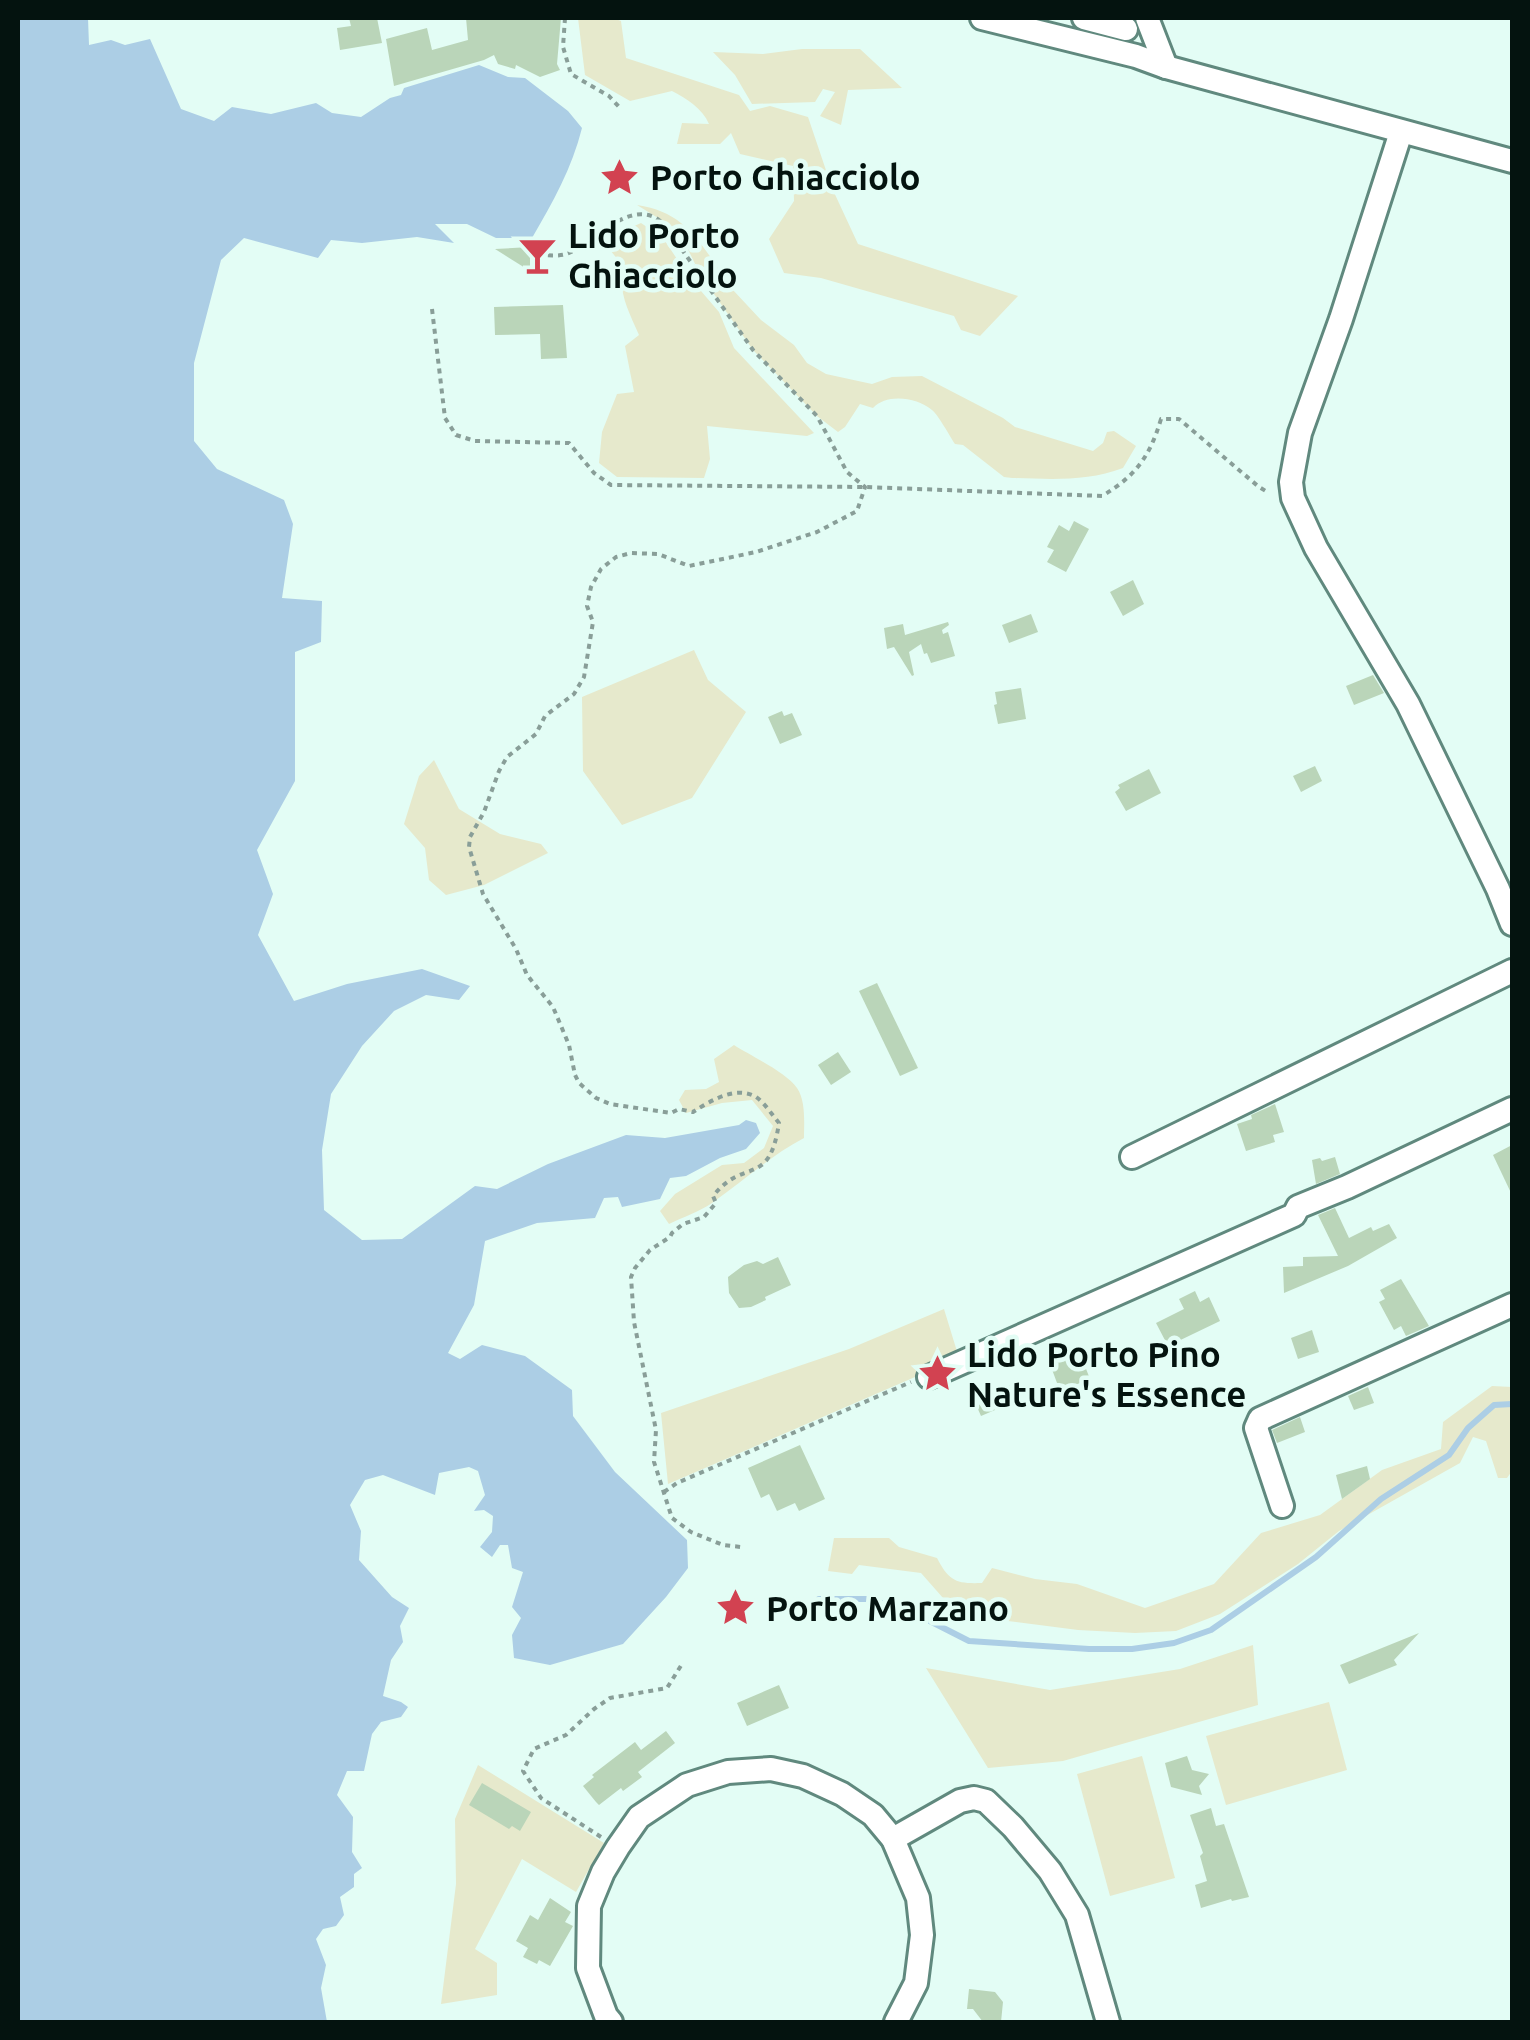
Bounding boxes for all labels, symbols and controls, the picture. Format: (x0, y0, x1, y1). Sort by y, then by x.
place icon: Porto Ghiacciolo (599, 156, 641, 198)
place label: Porto Ghiacciolo (650, 157, 921, 197)
place label: Lido Porto Ghiacciolo (568, 215, 740, 295)
bar icon: Lido Porto Ghiacciolo (517, 234, 559, 276)
place label: Lido Porto Pino Nature's Essence (967, 1334, 1246, 1414)
place icon: Lido Porto Pino Nature's Essence (916, 1353, 958, 1395)
place icon: Porto Marzano (715, 1587, 757, 1629)
place label: Porto Marzano (766, 1588, 1009, 1628)

